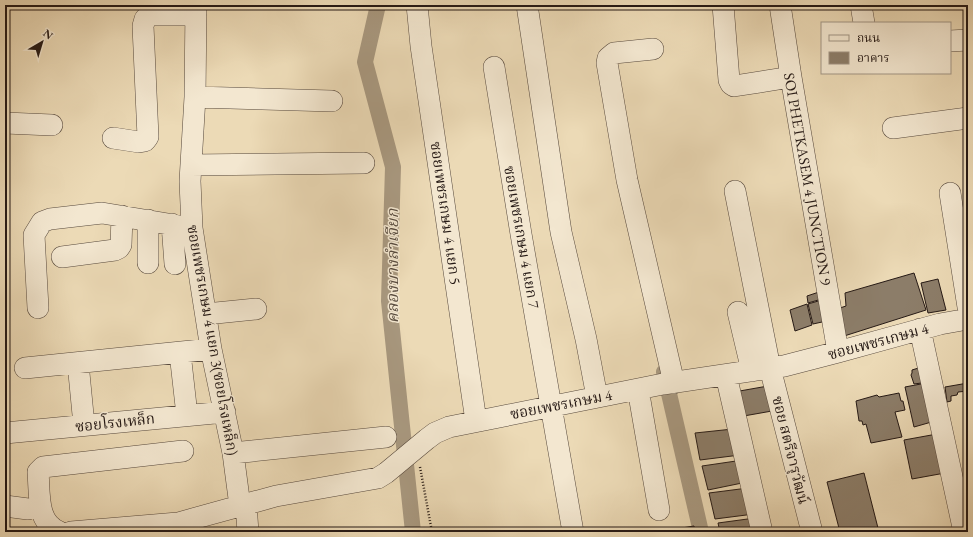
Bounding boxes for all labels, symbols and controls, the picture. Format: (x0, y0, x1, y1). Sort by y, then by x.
north arrow (22, 22, 62, 62)
legend (821, 22, 951, 74)
text: N (40, 26, 56, 42)
text: ถนน (857, 30, 880, 46)
text: อาคาร (857, 50, 889, 66)
street label: SOI PHETKASEM 4 JUNCTION 9 (780, 71, 836, 287)
street label: ซอยเพชรเกษม 4 แยก 5 (427, 140, 465, 286)
street label: ซอยเพชรเกษม 4 แยก 7 (500, 164, 544, 311)
water label: คลองบางลำเจียก (382, 208, 403, 323)
street label: ซอยเพชรเกษม 4 แยก 3(ซอยโรงเหล็ก) (183, 223, 244, 457)
street label: ซอยเพชรเกษม 4 (826, 318, 931, 364)
street label: ซอยเพชรเกษม 4 (508, 385, 614, 423)
street label: ซอย สตรีจารุวัฒน์ (766, 394, 814, 507)
street label: ซอยโรงเหล็ก (74, 407, 156, 436)

